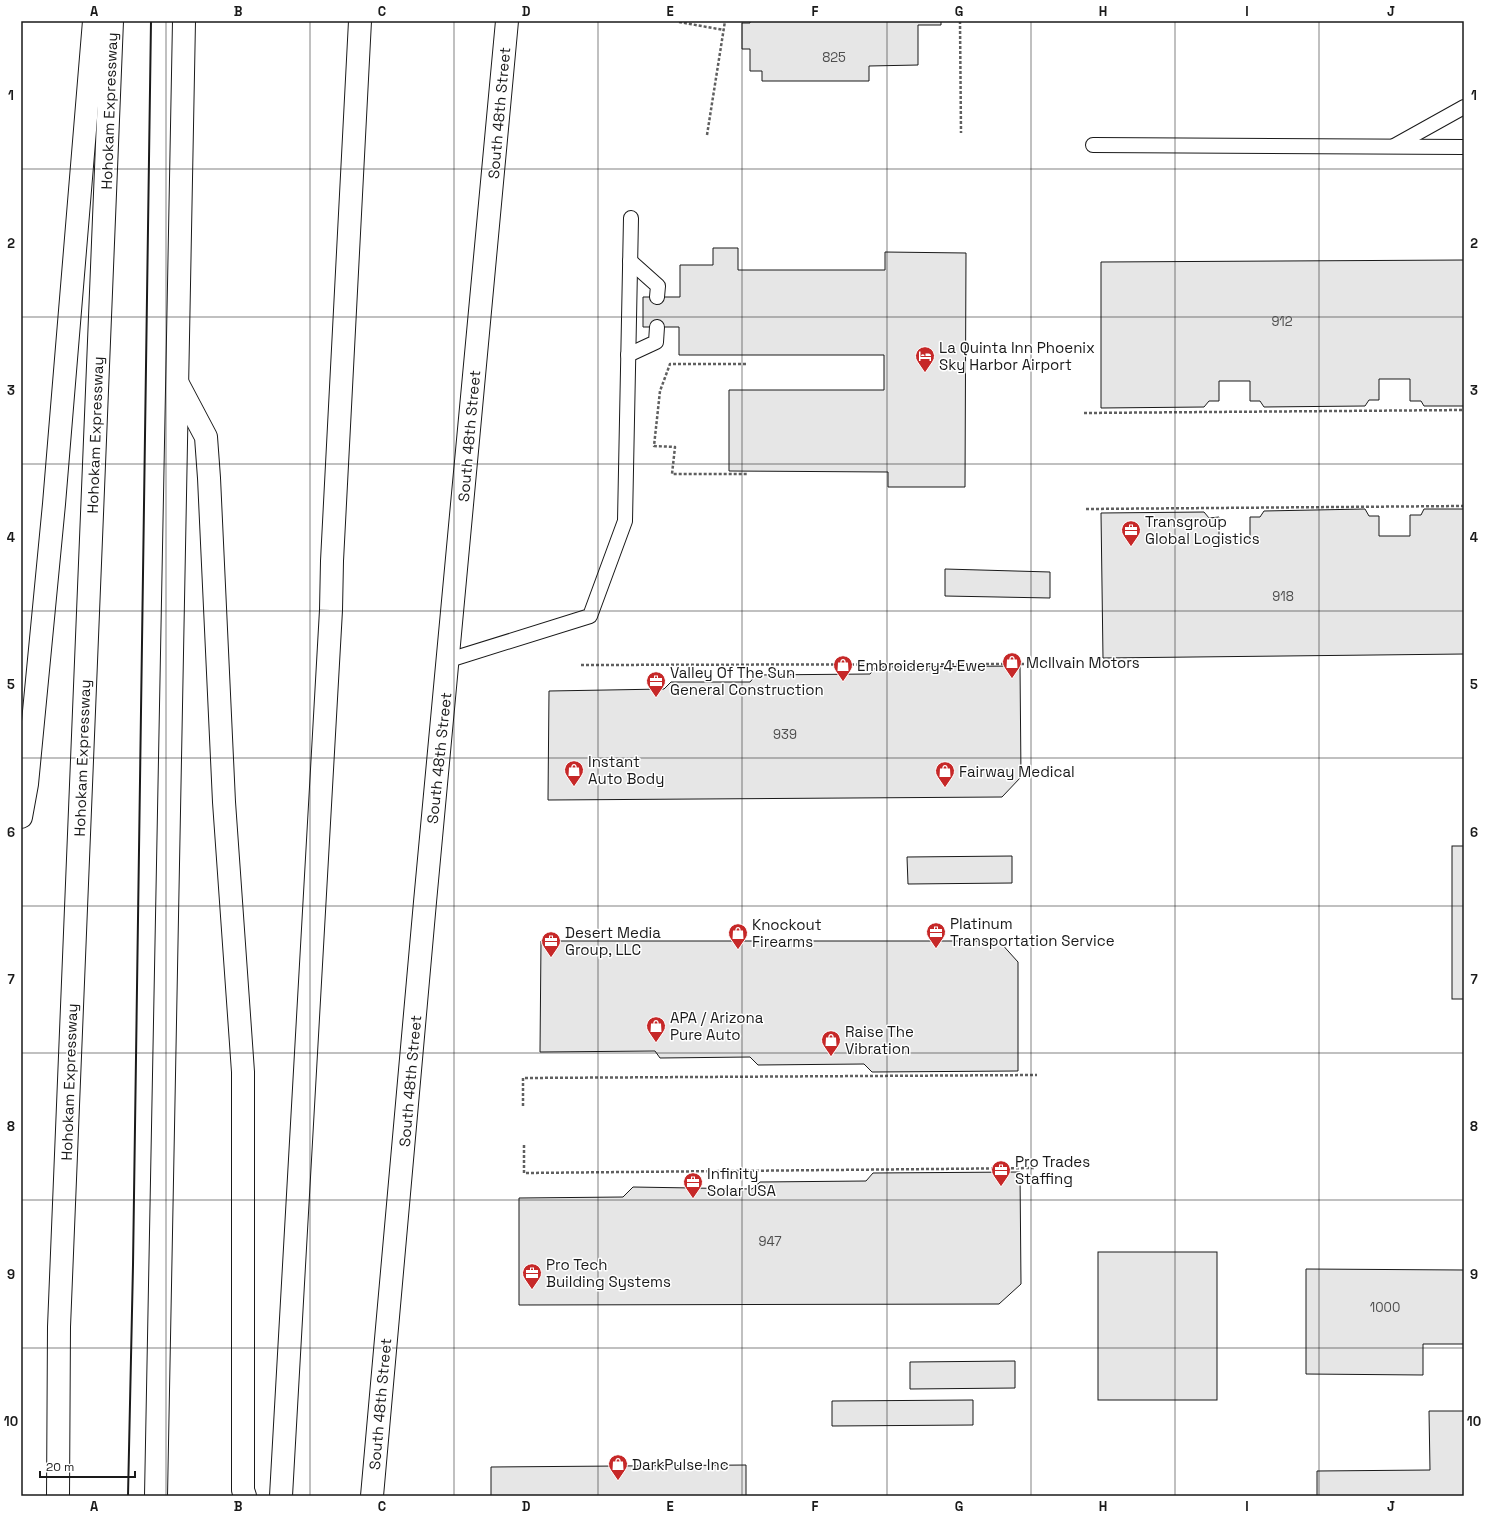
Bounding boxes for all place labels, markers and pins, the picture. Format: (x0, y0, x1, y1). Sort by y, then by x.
place label: La Quinta Inn Phoenix Sky Harbor Airport (939, 338, 1095, 374)
hotel icon: La Quinta Inn Phoenix Sky Harbor Airport (914, 345, 936, 373)
place label: Transgroup Global Logistics (1145, 512, 1260, 548)
office icon: Transgroup Global Logistics (1120, 519, 1142, 547)
shop icon: McIlvain Motors (1001, 651, 1023, 679)
place label: McIlvain Motors (1026, 653, 1140, 672)
shop icon: Embroidery 4 Ewe (832, 654, 854, 682)
place label: Embroidery 4 Ewe (857, 656, 986, 675)
place label: Valley Of The Sun General Construction (670, 663, 824, 699)
office icon: Valley Of The Sun General Construction (645, 670, 667, 698)
place label: Instant Auto Body (588, 752, 664, 788)
shop icon: Instant Auto Body (563, 759, 585, 787)
shop icon: Fairway Medical (934, 760, 956, 788)
place label: Fairway Medical (959, 762, 1075, 781)
place label: Platinum Transportation Service (950, 914, 1115, 950)
place label: Knockout Firearms (752, 915, 822, 951)
office icon: Platinum Transportation Service (925, 921, 947, 949)
shop icon: Knockout Firearms (727, 922, 749, 950)
place label: Desert Media Group, LLC (565, 923, 661, 959)
office icon: Desert Media Group, LLC (540, 930, 562, 958)
place label: APA / Arizona Pure Auto (670, 1008, 764, 1044)
shop icon: APA / Arizona Pure Auto (645, 1015, 667, 1043)
place label: Raise The Vibration (845, 1022, 914, 1058)
shop icon: Raise The Vibration (820, 1029, 842, 1057)
place label: Pro Trades Staffing (1015, 1152, 1090, 1188)
office icon: Pro Trades Staffing (990, 1159, 1012, 1187)
place label: Infinity Solar USA (707, 1164, 776, 1200)
office icon: Infinity Solar USA (682, 1171, 704, 1199)
place label: Pro Tech Building Systems (546, 1255, 671, 1291)
office icon: Pro Tech Building Systems (521, 1262, 543, 1290)
shop icon: DarkPulse Inc (607, 1453, 629, 1481)
place label: DarkPulse Inc (632, 1455, 729, 1474)

